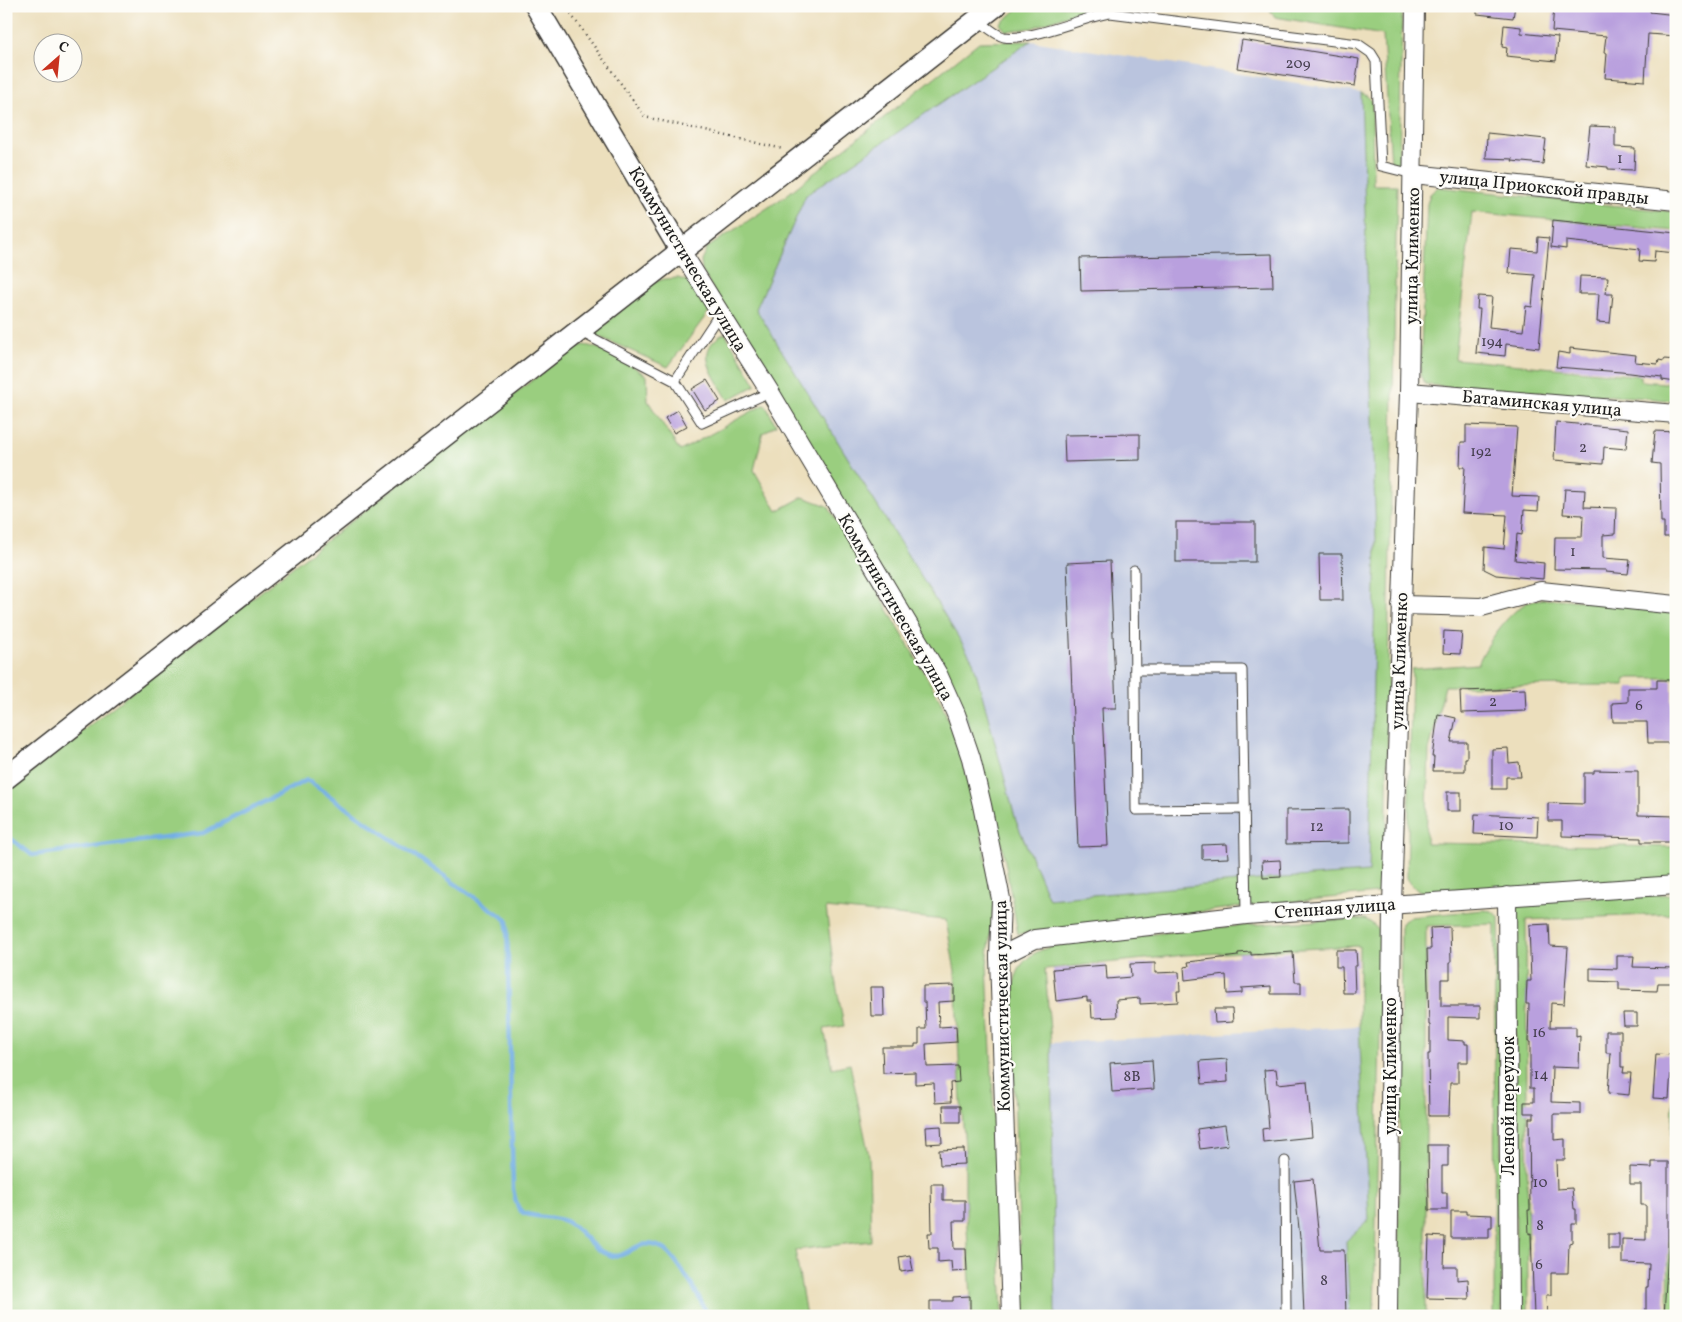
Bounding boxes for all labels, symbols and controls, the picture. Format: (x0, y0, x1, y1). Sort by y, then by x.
north arrow (32, 32, 82, 82)
text: С (55, 37, 72, 58)
house number: 209 (1286, 54, 1311, 75)
house number: 1 (1617, 149, 1623, 170)
street label: Коммунистическая улица (621, 162, 752, 357)
street label: улица Приокской правды (1438, 165, 1650, 212)
street label: улица Клименко (1400, 187, 1427, 325)
house number: 194 (1481, 332, 1503, 353)
street label: Батаминская улица (1461, 385, 1623, 424)
house number: 2 (1579, 438, 1587, 459)
house number: 192 (1470, 442, 1492, 463)
street label: Коммунистическая улица (831, 510, 959, 706)
house number: 1 (1570, 542, 1576, 563)
street label: улица Клименко (1386, 592, 1415, 730)
house number: 2 (1489, 692, 1497, 713)
house number: 6 (1635, 696, 1643, 717)
house number: 10 (1499, 816, 1513, 837)
house number: 12 (1310, 817, 1324, 838)
street label: Степная улица (1274, 893, 1397, 926)
street label: Коммунистическая улица (989, 900, 1018, 1112)
street label: улица Клименко (1379, 997, 1404, 1135)
house number: 16 (1532, 1023, 1546, 1044)
street label: Лесной переулок (1497, 1036, 1522, 1176)
house number: 14 (1534, 1065, 1548, 1086)
house number: 8В (1124, 1067, 1140, 1088)
house number: 10 (1533, 1173, 1547, 1194)
house number: 8 (1536, 1216, 1544, 1237)
house number: 6 (1535, 1255, 1543, 1276)
house number: 8 (1320, 1271, 1328, 1292)

